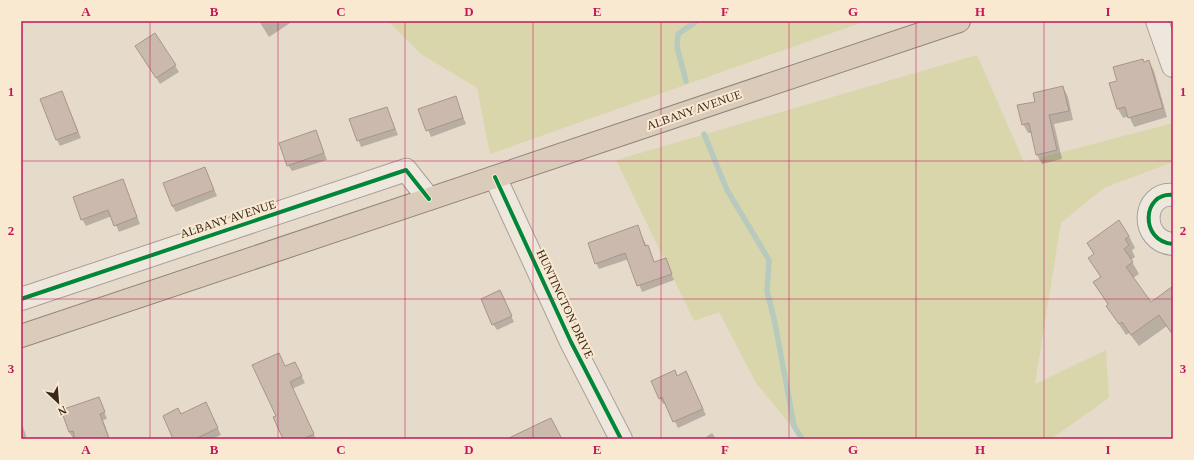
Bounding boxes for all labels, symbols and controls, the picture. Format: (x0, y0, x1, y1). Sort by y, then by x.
text: A (81, 4, 91, 19)
text: B (210, 4, 219, 19)
text: C (336, 4, 346, 19)
text: D (464, 4, 474, 19)
text: E (593, 4, 601, 19)
text: F (721, 4, 729, 19)
text: G (848, 4, 858, 19)
text: H (975, 4, 985, 19)
text: I (1105, 4, 1111, 19)
text: 1 (8, 84, 14, 99)
text: 1 (1180, 84, 1186, 99)
street label: ALBANY AVENUE (645, 87, 743, 133)
street label: ALBANY AVENUE (178, 197, 278, 241)
text: 2 (8, 223, 14, 238)
text: 2 (1180, 223, 1186, 238)
street label: HUNTINGTON DRIVE (534, 247, 596, 361)
text: 3 (8, 361, 15, 376)
text: 3 (1180, 361, 1187, 376)
north arrow (38, 382, 78, 422)
text: N (56, 404, 69, 418)
text: A (81, 442, 91, 457)
text: B (210, 442, 219, 457)
text: C (336, 442, 346, 457)
text: D (464, 442, 474, 457)
text: E (593, 442, 601, 457)
text: F (721, 442, 729, 457)
text: G (848, 442, 858, 457)
text: H (975, 442, 985, 457)
text: I (1105, 442, 1111, 457)

